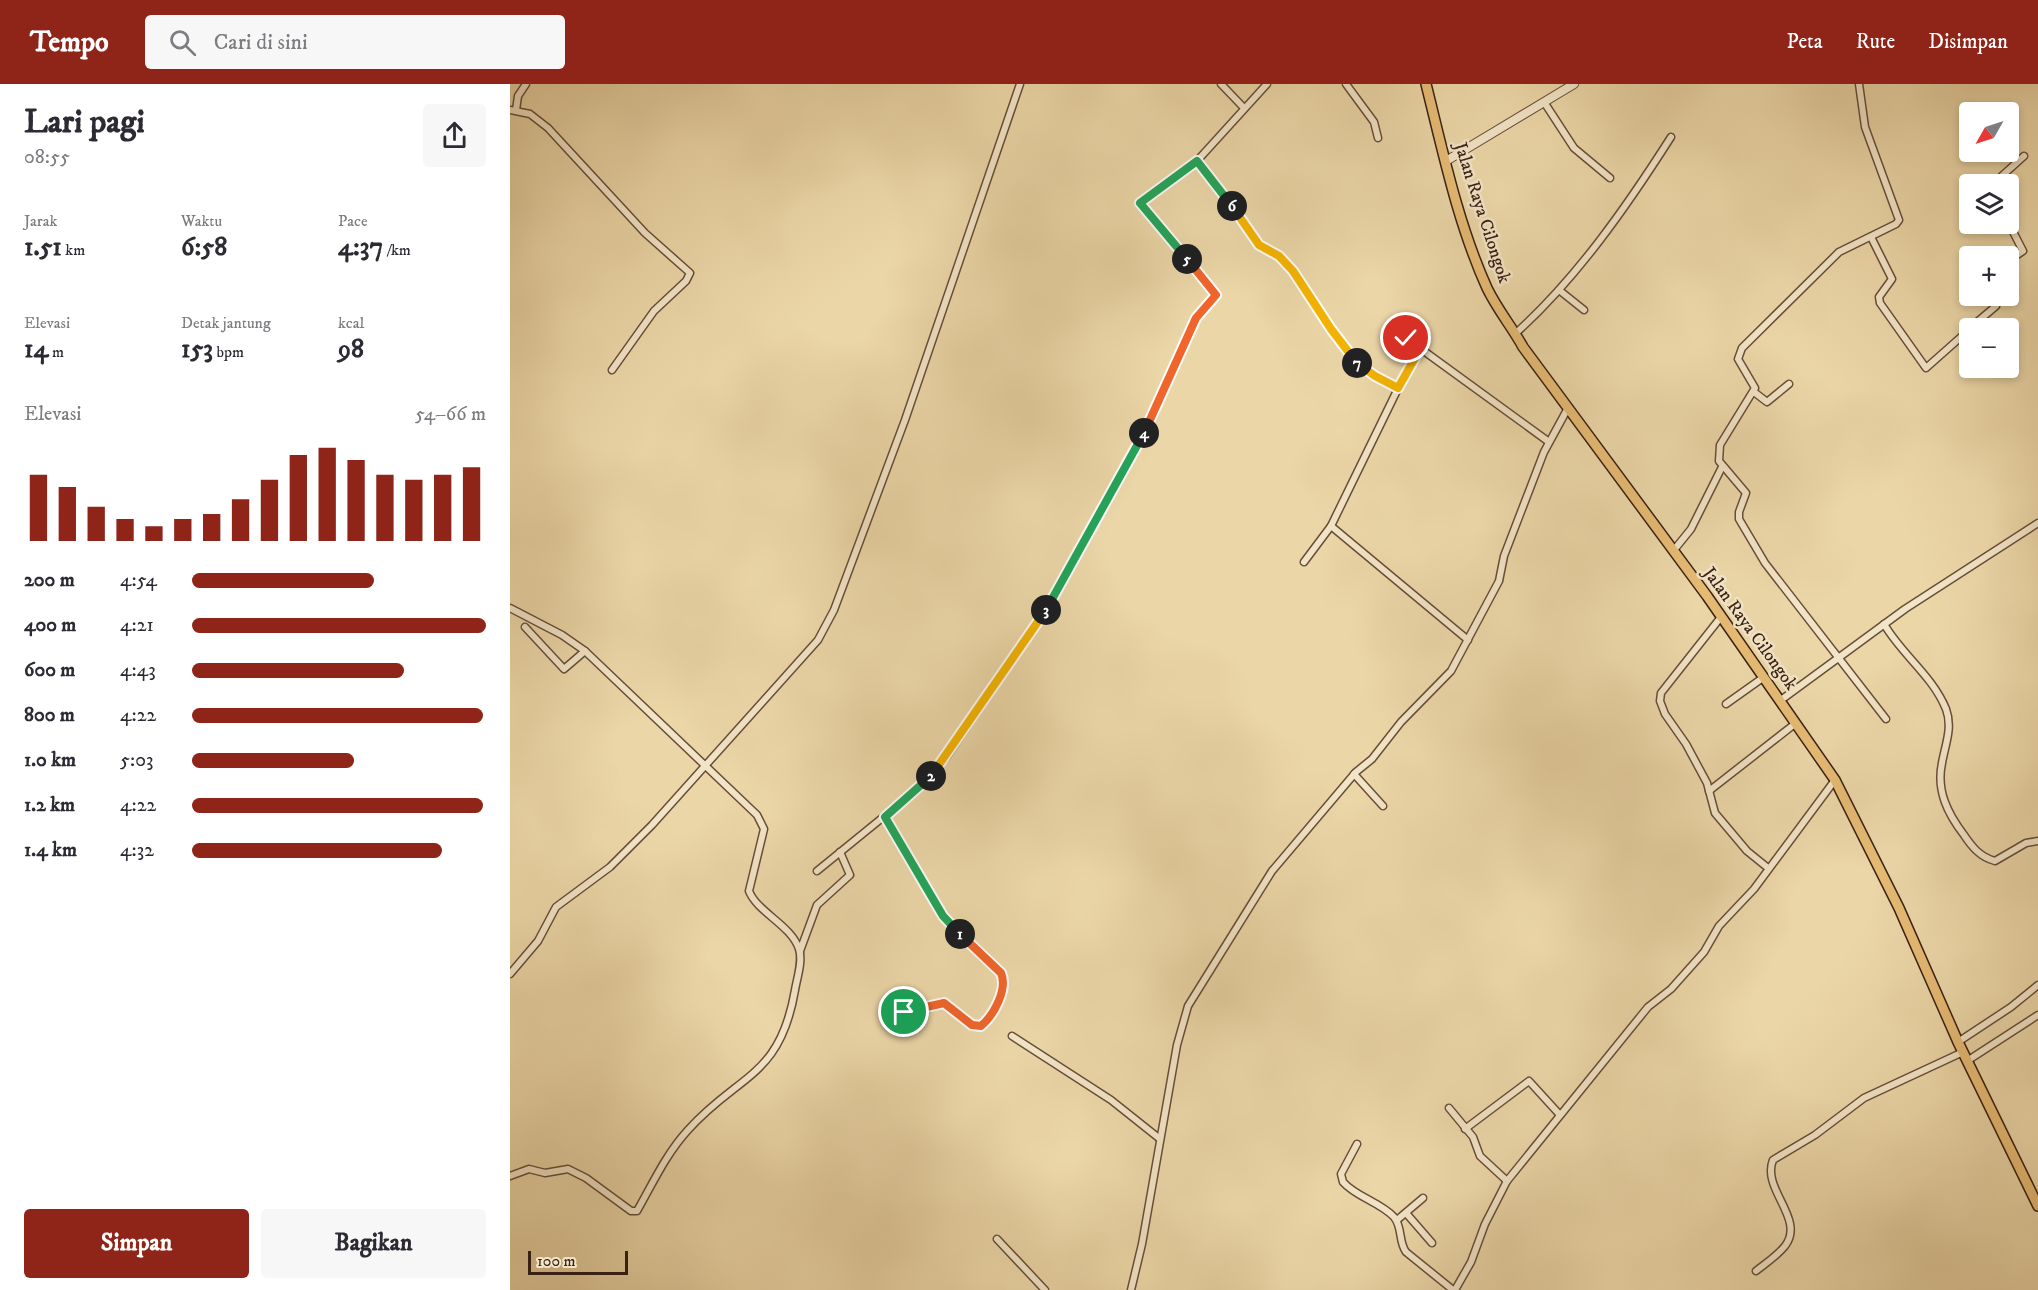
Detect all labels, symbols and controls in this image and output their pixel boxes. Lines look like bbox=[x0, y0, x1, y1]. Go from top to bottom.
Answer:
search box bbox=[145, 15, 565, 69]
text: Tempo bbox=[30, 25, 109, 60]
icon: search bbox=[166, 26, 199, 59]
text: Cari di sini bbox=[214, 29, 308, 56]
text: Peta bbox=[1787, 29, 1823, 55]
text: Rute bbox=[1856, 29, 1895, 55]
text: Disimpan bbox=[1928, 29, 2008, 55]
text: Lari pagi bbox=[24, 102, 145, 143]
north arrow bbox=[1959, 102, 2019, 162]
map controls bbox=[1959, 102, 2019, 378]
button: share bbox=[423, 104, 486, 167]
street label: Jalan Raya Cilongok bbox=[1448, 138, 1515, 286]
text: 08:55 bbox=[24, 145, 70, 170]
button: layers bbox=[1959, 174, 2019, 234]
pin: 6 bbox=[1217, 191, 1247, 221]
text: 6 bbox=[1228, 196, 1236, 216]
text: Jarak bbox=[24, 211, 58, 231]
text: Waktu bbox=[181, 211, 222, 231]
text: Pace bbox=[338, 211, 368, 231]
text: 1.51 bbox=[24, 231, 62, 264]
text: 6:58 bbox=[181, 231, 227, 264]
text: 4:37 bbox=[338, 231, 383, 264]
text: km bbox=[62, 240, 85, 260]
text: /km bbox=[383, 240, 411, 260]
pin: 5 bbox=[1172, 244, 1202, 274]
button: + bbox=[1959, 246, 2019, 306]
text: 5 bbox=[1183, 249, 1191, 269]
pin bbox=[1380, 312, 1431, 363]
text: Elevasi bbox=[24, 313, 70, 333]
text: Detak jantung bbox=[181, 313, 271, 333]
text: kcal bbox=[338, 313, 364, 333]
button: − bbox=[1959, 318, 2019, 378]
icon: check bbox=[1389, 321, 1422, 354]
text: 14 bbox=[24, 333, 49, 366]
text: 153 bbox=[181, 333, 213, 366]
text: 98 bbox=[338, 333, 364, 366]
text: m bbox=[49, 342, 64, 362]
text: bpm bbox=[213, 342, 244, 362]
pin: 7 bbox=[1342, 348, 1372, 378]
text: 7 bbox=[1353, 353, 1361, 373]
text: Elevasi bbox=[24, 402, 82, 427]
text: 54–66 m bbox=[415, 402, 486, 427]
pin: 4 bbox=[1129, 418, 1159, 448]
text: 4 bbox=[1139, 423, 1149, 443]
street label: Jalan Raya Cilongok bbox=[1697, 562, 1802, 695]
text: 200 m bbox=[24, 568, 75, 593]
text: 4:54 bbox=[120, 568, 157, 593]
pin: 3 bbox=[1031, 595, 1061, 625]
text: 3 bbox=[1043, 600, 1049, 620]
text: 400 m bbox=[24, 613, 76, 638]
text: 4:21 bbox=[120, 613, 154, 638]
text: 600 m bbox=[24, 658, 75, 683]
text: 4:43 bbox=[120, 658, 156, 683]
text: 800 m bbox=[24, 703, 75, 728]
text: 4:22 bbox=[120, 703, 156, 728]
text: 1.0 km bbox=[24, 748, 76, 773]
text: 5:03 bbox=[120, 748, 153, 773]
pin: 2 bbox=[916, 761, 946, 791]
text: 2 bbox=[927, 766, 935, 786]
text: 1.2 km bbox=[24, 793, 75, 818]
text: 4:22 bbox=[120, 793, 156, 818]
text: 1.4 km bbox=[24, 838, 77, 863]
text: 4:32 bbox=[120, 838, 154, 863]
pin: 1 bbox=[945, 919, 975, 949]
text: 1 bbox=[957, 924, 963, 944]
pin bbox=[878, 986, 929, 1037]
icon: arrive bbox=[887, 995, 920, 1028]
button: Simpan bbox=[24, 1209, 249, 1278]
button: Bagikan bbox=[261, 1209, 486, 1278]
scale bar bbox=[528, 1248, 628, 1276]
text: 100 m bbox=[537, 1251, 576, 1271]

